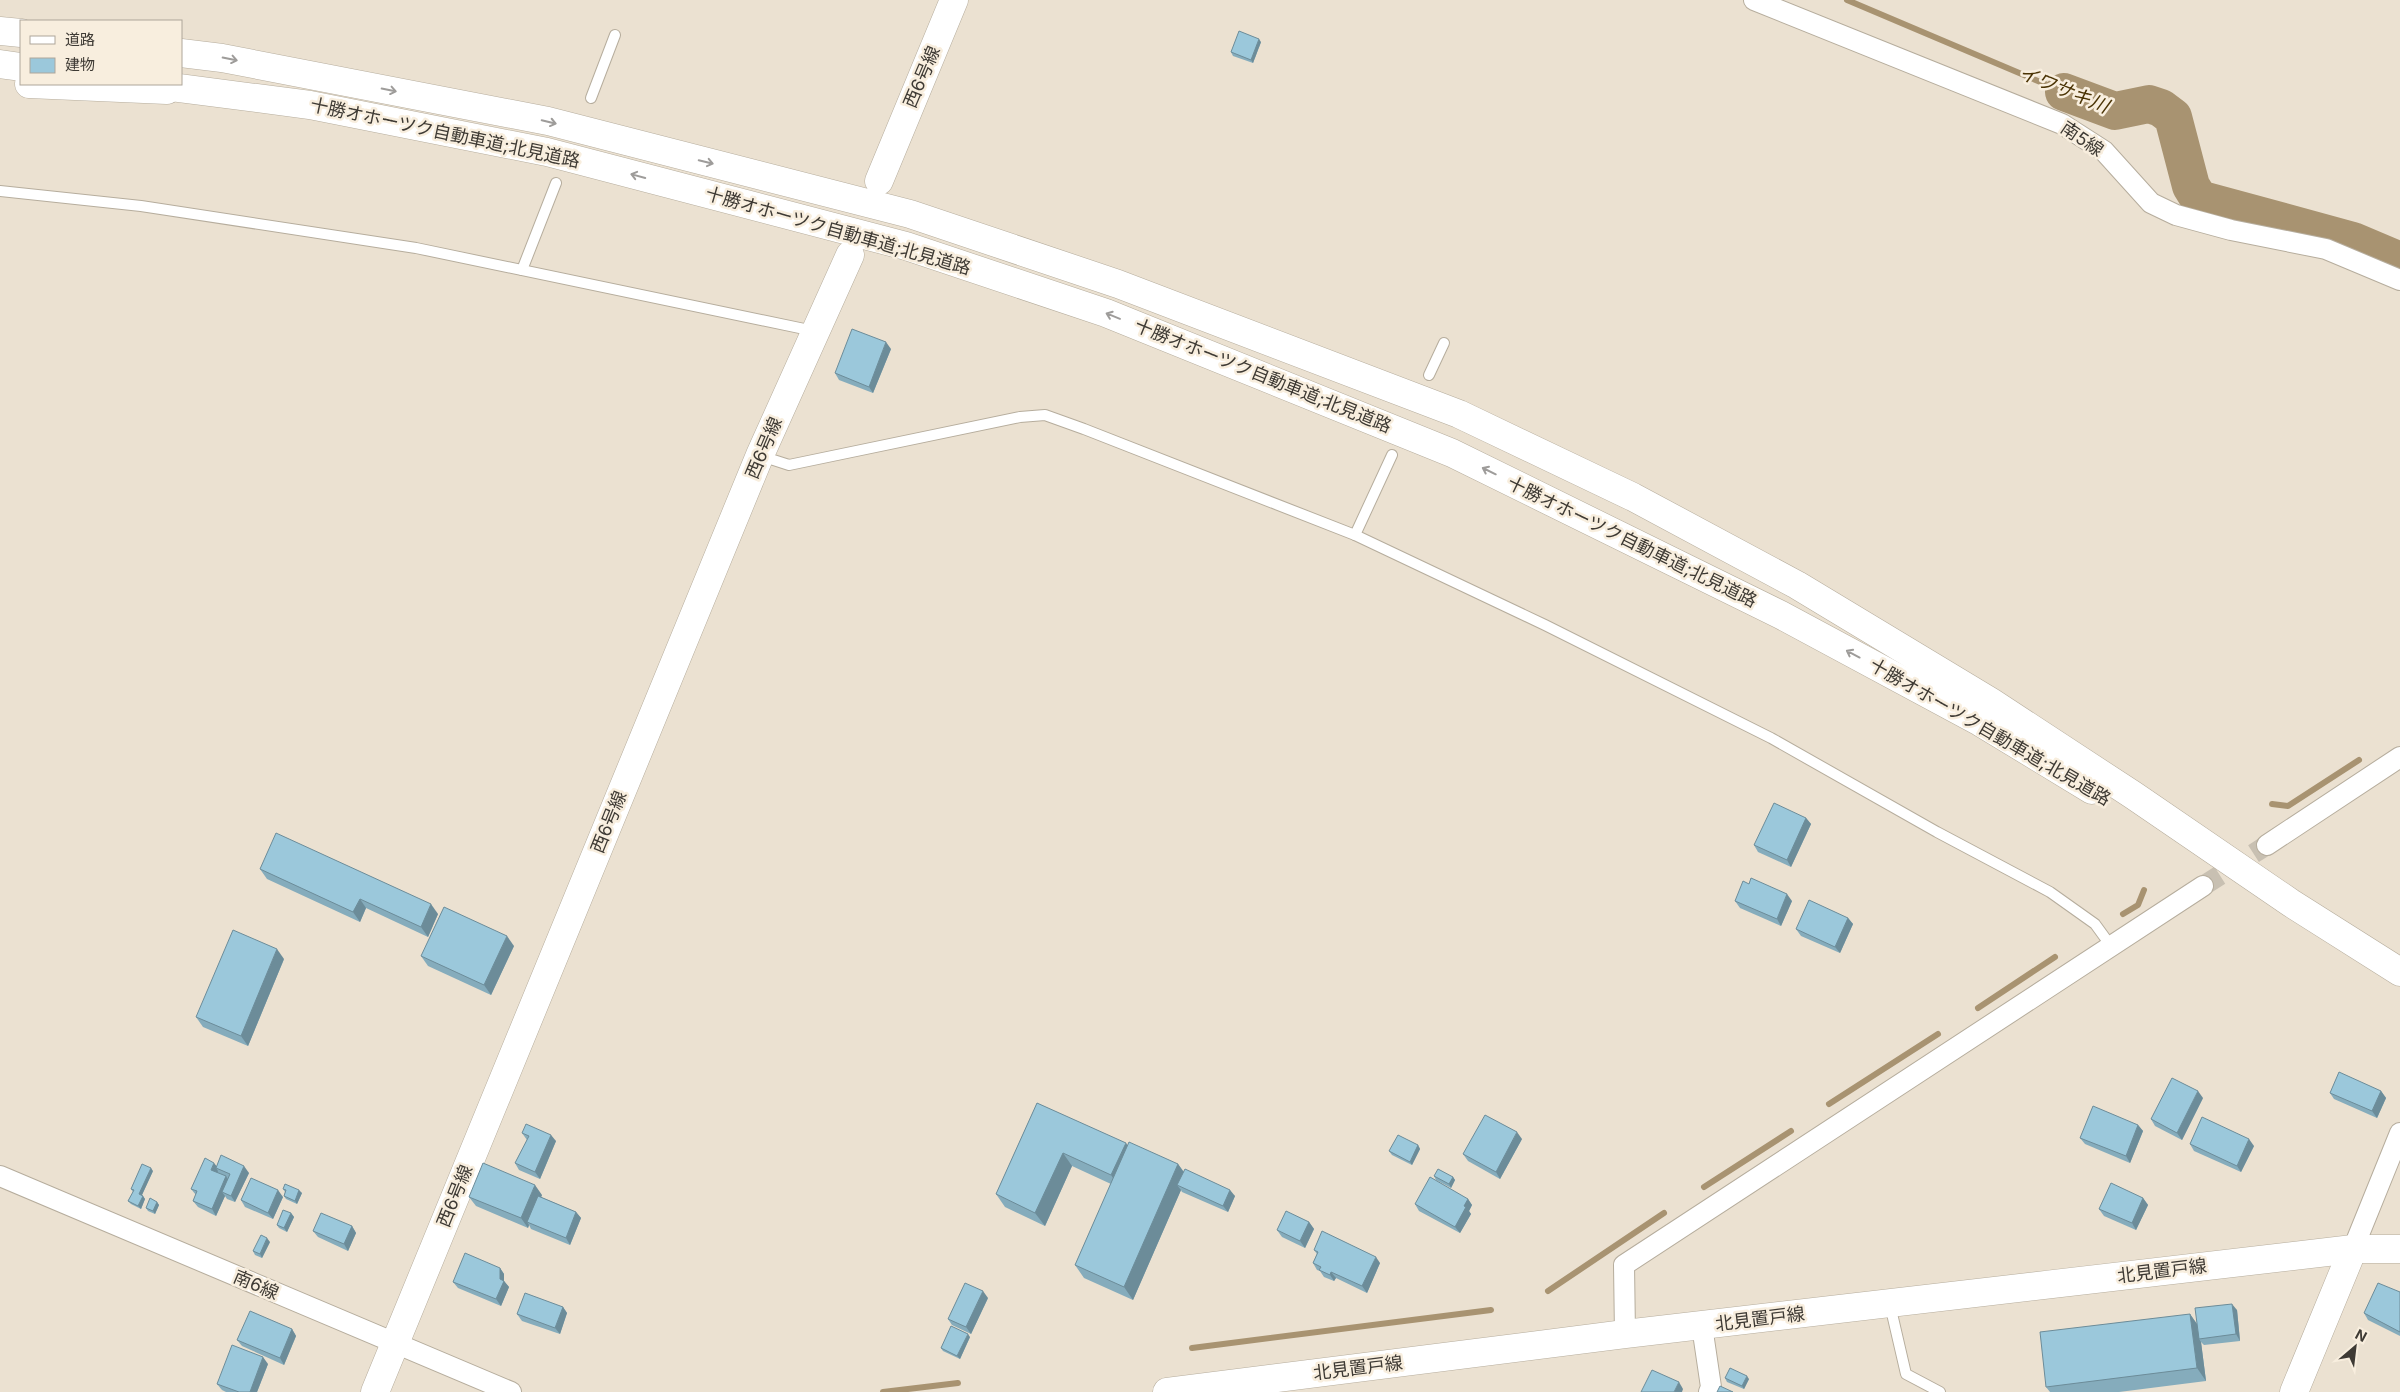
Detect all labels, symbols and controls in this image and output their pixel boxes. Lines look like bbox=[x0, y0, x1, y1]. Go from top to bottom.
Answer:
legend bbox=[20, 20, 182, 85]
text: 道路 bbox=[65, 30, 95, 49]
street label: 西6号線 bbox=[899, 43, 944, 111]
text: 建物 bbox=[65, 55, 95, 74]
one-way arrow bbox=[221, 55, 237, 65]
water label: イワサキ川 bbox=[2015, 61, 2114, 119]
one-way arrow bbox=[381, 86, 397, 96]
street label: 十勝オホーツク自動車道;北見道路 bbox=[308, 94, 582, 171]
street label: 南5線 bbox=[2057, 117, 2108, 160]
one-way arrow bbox=[540, 118, 556, 127]
one-way arrow bbox=[698, 157, 714, 167]
one-way arrow bbox=[631, 171, 647, 180]
street label: 十勝オホーツク自動車道;北見道路 bbox=[703, 183, 973, 279]
one-way arrow bbox=[1106, 310, 1121, 320]
street label: 十勝オホーツク自動車道;北見道路 bbox=[1132, 314, 1395, 437]
street label: 西6号線 bbox=[741, 414, 786, 482]
one-way arrow bbox=[1482, 466, 1497, 475]
street label: 十勝オホーツク自動車道;北見道路 bbox=[1504, 472, 1760, 611]
one-way arrow bbox=[1846, 649, 1861, 659]
street label: 十勝オホーツク自動車道;北見道路 bbox=[1866, 654, 2115, 809]
street label: 西6号線 bbox=[587, 788, 630, 856]
street label: 西6号線 bbox=[433, 1162, 476, 1230]
street label: 北見置戸線 bbox=[2116, 1255, 2208, 1286]
street label: 南6線 bbox=[230, 1266, 282, 1303]
street label: 北見置戸線 bbox=[1714, 1303, 1806, 1334]
north arrow bbox=[2330, 1322, 2380, 1372]
text: N bbox=[2353, 1325, 2370, 1345]
street label: 北見置戸線 bbox=[1312, 1352, 1404, 1383]

